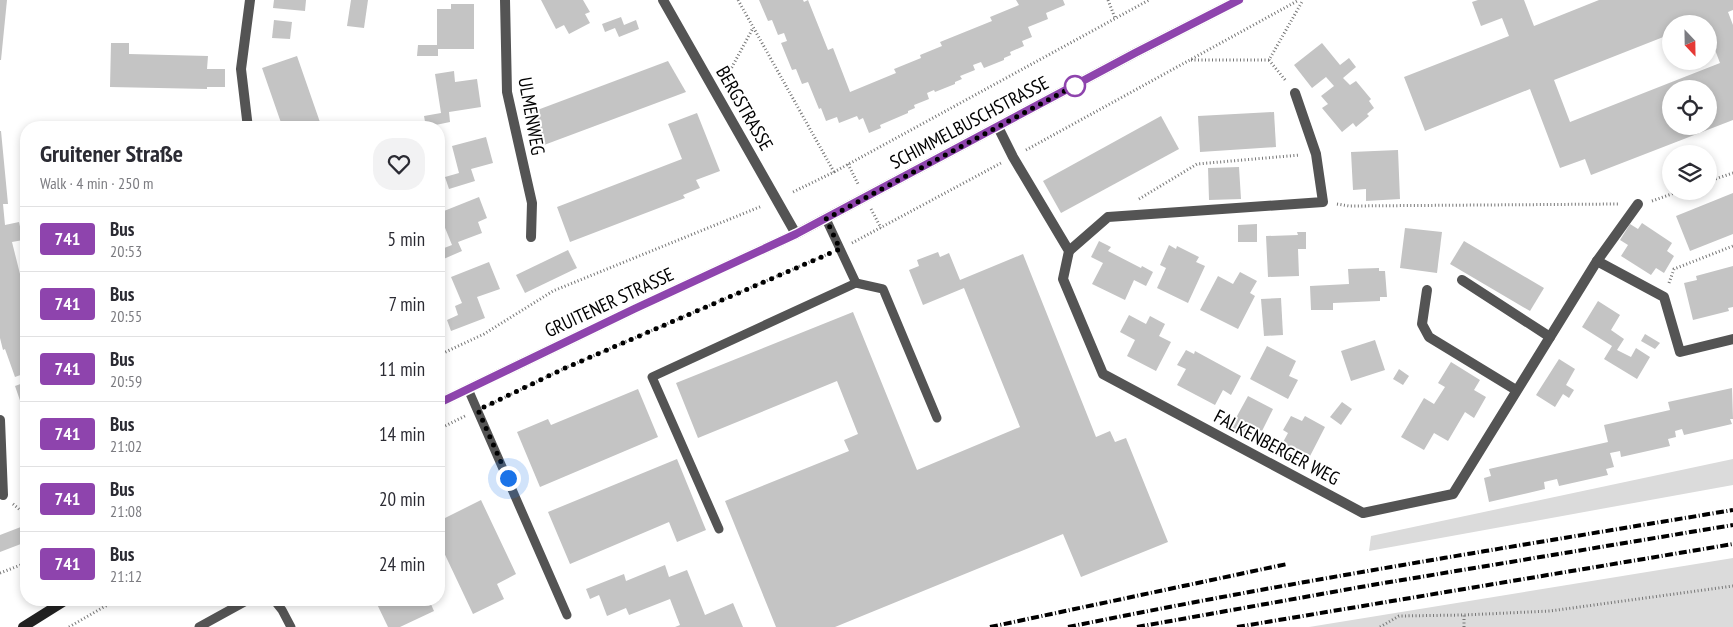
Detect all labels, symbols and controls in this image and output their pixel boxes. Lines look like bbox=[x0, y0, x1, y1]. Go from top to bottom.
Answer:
north arrow bbox=[1662, 15, 1718, 70]
map controls bbox=[1662, 15, 1717, 200]
street label: BERGSTRASSE bbox=[711, 61, 779, 155]
street label: SCHIMMELBUSCHSTRASSE bbox=[886, 70, 1052, 174]
street label: ULMENWEG bbox=[513, 75, 551, 157]
unlabelled marker bbox=[1064, 75, 1086, 97]
button: locate bbox=[1662, 80, 1717, 135]
text: Gruitener Straße bbox=[40, 138, 183, 169]
button: heart bbox=[373, 138, 425, 190]
button: layers bbox=[1662, 145, 1717, 200]
text: Walk · 4 min · 250 m bbox=[40, 173, 153, 193]
text: Bus bbox=[110, 217, 134, 241]
text: 741 bbox=[55, 227, 80, 250]
text: 5 min bbox=[388, 227, 425, 251]
text: 20:53 bbox=[110, 241, 142, 261]
street label: GRUITENER STRASSE bbox=[541, 262, 677, 342]
text: Bus bbox=[110, 282, 134, 306]
text: 741 bbox=[55, 292, 80, 315]
text: 7 min bbox=[388, 292, 425, 316]
text: 20:55 bbox=[110, 306, 142, 326]
text: Bus bbox=[110, 347, 134, 371]
text: 741 bbox=[55, 357, 80, 380]
text: 11 min bbox=[379, 357, 425, 381]
text: 20:59 bbox=[110, 371, 142, 391]
street label: FALKENBERGER WEG bbox=[1210, 404, 1344, 490]
text: Bus bbox=[110, 412, 134, 436]
text: 741 bbox=[55, 422, 80, 445]
text: 14 min bbox=[379, 422, 425, 446]
text: 21:02 bbox=[110, 436, 142, 456]
your location bbox=[496, 466, 521, 491]
text: Bus bbox=[110, 477, 134, 501]
text: 741 bbox=[55, 487, 80, 510]
text: 20 min bbox=[379, 487, 425, 511]
text: 21:08 bbox=[110, 501, 142, 521]
text: Bus bbox=[110, 542, 134, 566]
text: 741 bbox=[55, 552, 80, 575]
text: 24 min bbox=[379, 552, 425, 576]
text: 21:12 bbox=[110, 566, 142, 586]

